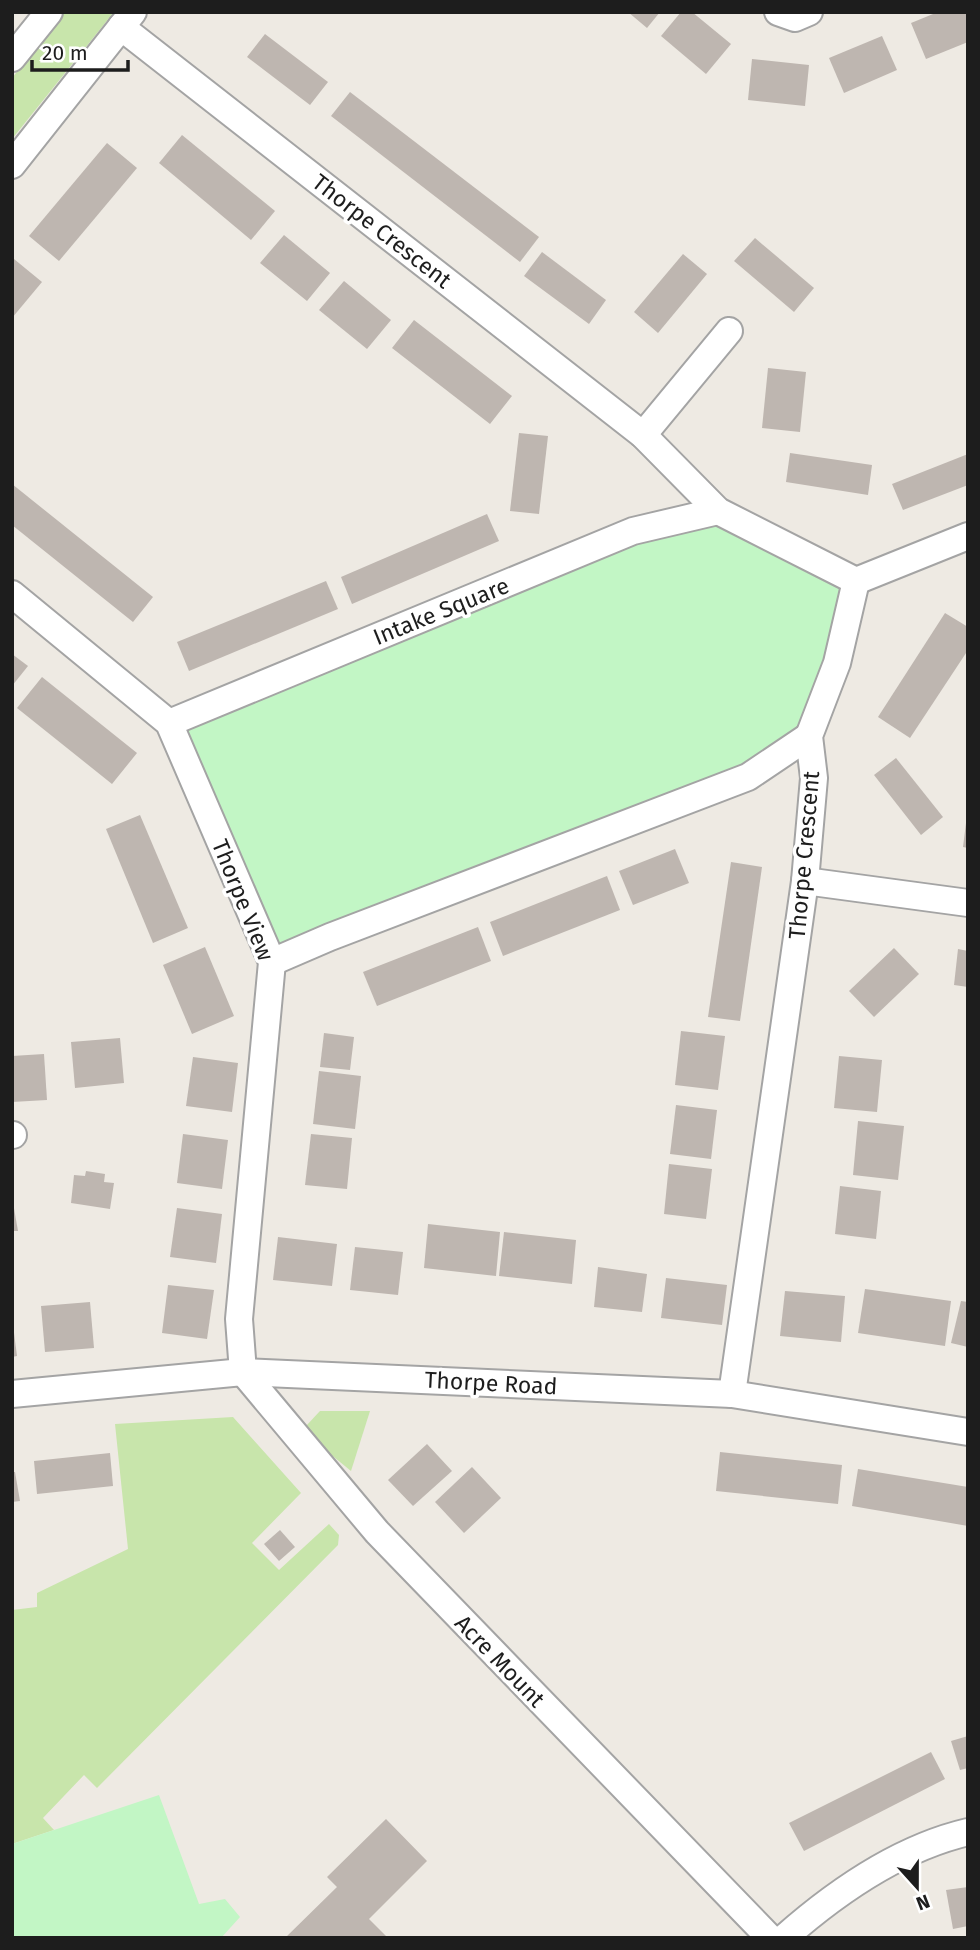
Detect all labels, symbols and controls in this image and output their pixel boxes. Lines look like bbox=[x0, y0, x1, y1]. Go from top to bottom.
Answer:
scale bar bbox=[32, 28, 128, 72]
text: 20 m bbox=[42, 40, 88, 66]
street label: Thorpe Crescent bbox=[307, 168, 458, 294]
street label: Intake Square bbox=[369, 571, 513, 651]
street label: Thorpe Crescent bbox=[783, 769, 825, 940]
street label: Thorpe View bbox=[206, 835, 280, 965]
street label: Thorpe Road bbox=[424, 1366, 558, 1400]
street label: Acre Mount bbox=[449, 1609, 551, 1713]
north arrow bbox=[882, 1852, 952, 1922]
text: N bbox=[913, 1889, 933, 1915]

